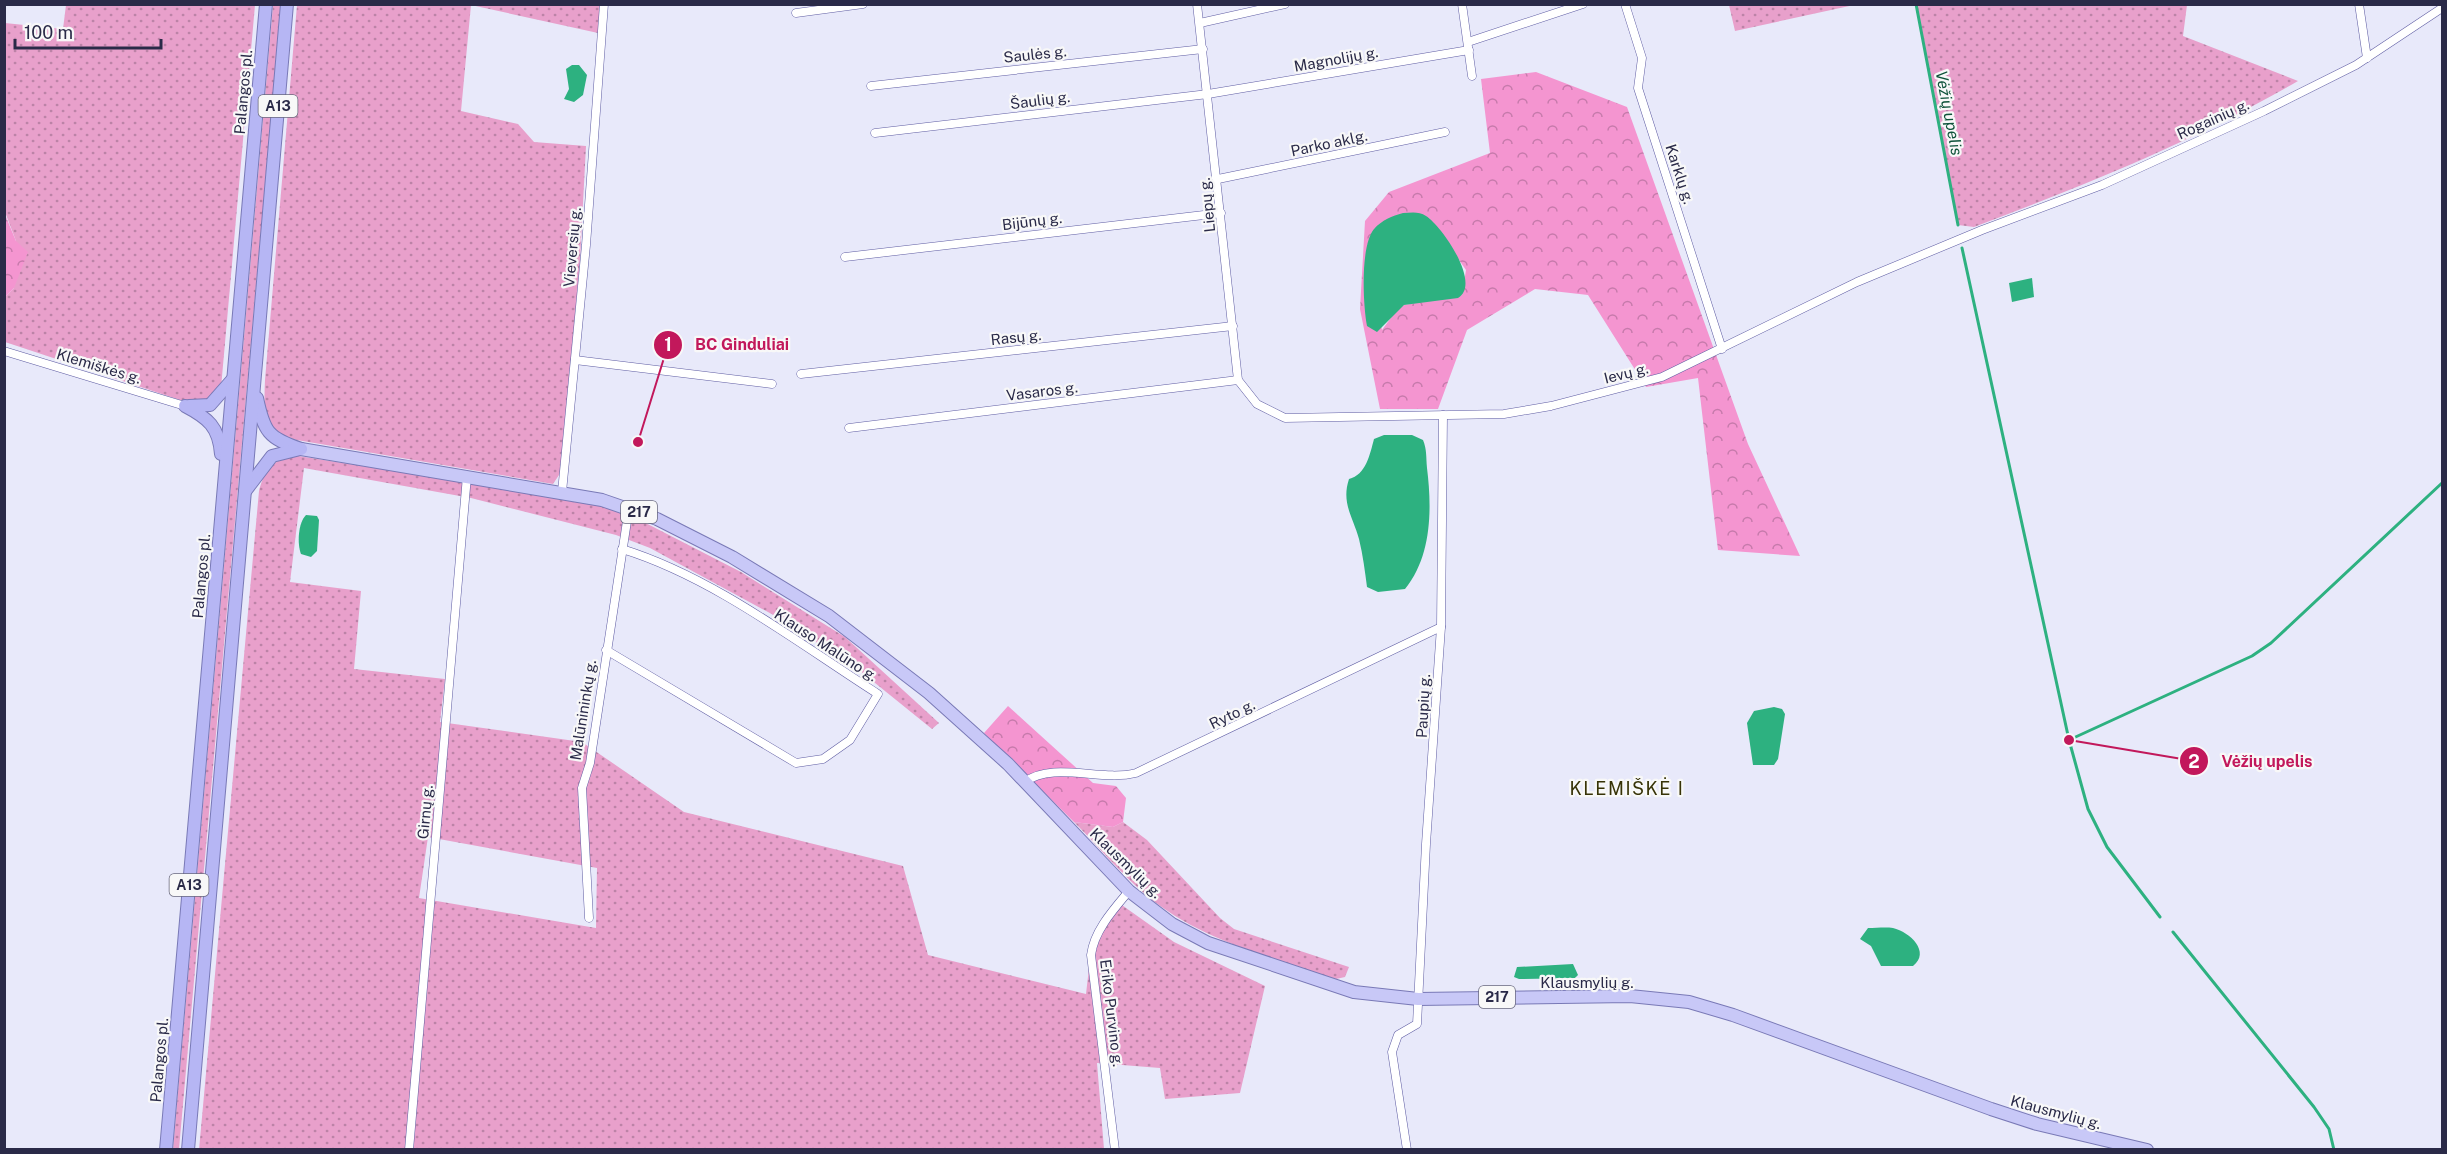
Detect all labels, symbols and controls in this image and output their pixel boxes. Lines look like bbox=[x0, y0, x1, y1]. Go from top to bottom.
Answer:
scale bar bbox=[15, 12, 160, 50]
text: 100 m bbox=[24, 22, 73, 43]
street label: Saulės g. bbox=[1002, 42, 1068, 66]
street label: Magnolijų g. bbox=[1293, 43, 1379, 75]
street label: Palangos pl. bbox=[231, 49, 255, 135]
water label: Vėžių upelis bbox=[1931, 69, 1967, 157]
street label: Šaulių g. bbox=[1009, 88, 1071, 112]
road number: A13 bbox=[258, 95, 298, 117]
street label: Rogainių g. bbox=[2174, 96, 2252, 142]
street label: Parko aklg. bbox=[1289, 127, 1369, 159]
street label: Karklų g. bbox=[1662, 142, 1698, 206]
street label: Liepų g. bbox=[1196, 177, 1218, 233]
street label: Vieversių g. bbox=[560, 206, 584, 288]
street label: Bijūnų g. bbox=[1001, 209, 1063, 233]
street label: Rasų g. bbox=[990, 326, 1042, 348]
callout: BC Ginduliai bbox=[653, 328, 801, 362]
text: 1 bbox=[664, 334, 672, 355]
text: BC Ginduliai bbox=[695, 335, 789, 354]
street label: Klemiškės g. bbox=[55, 345, 143, 387]
street label: Ievų g. bbox=[1602, 359, 1650, 387]
street label: Vasaros g. bbox=[1005, 378, 1079, 404]
road number: 217 bbox=[621, 501, 657, 523]
street label: Palangos pl. bbox=[189, 533, 213, 619]
street label: Klauso Malūno g. bbox=[771, 605, 881, 685]
street label: Malūnininkų g. bbox=[567, 659, 599, 761]
street label: Paupių g. bbox=[1413, 673, 1433, 739]
street label: Ryto g. bbox=[1206, 696, 1258, 732]
callout: Vėžių upelis bbox=[2179, 744, 2324, 778]
text: 2 bbox=[2188, 751, 2200, 772]
text: Vėžių upelis bbox=[2221, 752, 2313, 771]
district label: KLEMIŠKĖ I bbox=[1570, 777, 1684, 799]
street label: Girnų g. bbox=[414, 784, 436, 840]
street label: Klausmylių g. bbox=[1087, 824, 1165, 902]
road number: A13 bbox=[170, 874, 208, 896]
street label: Eriko Purvino g. bbox=[1097, 958, 1127, 1068]
street label: Klausmylių g. bbox=[1540, 974, 1634, 991]
road number: 217 bbox=[1479, 986, 1515, 1008]
street label: Palangos pl. bbox=[147, 1017, 171, 1103]
street label: Klausmylių g. bbox=[2009, 1092, 2103, 1132]

